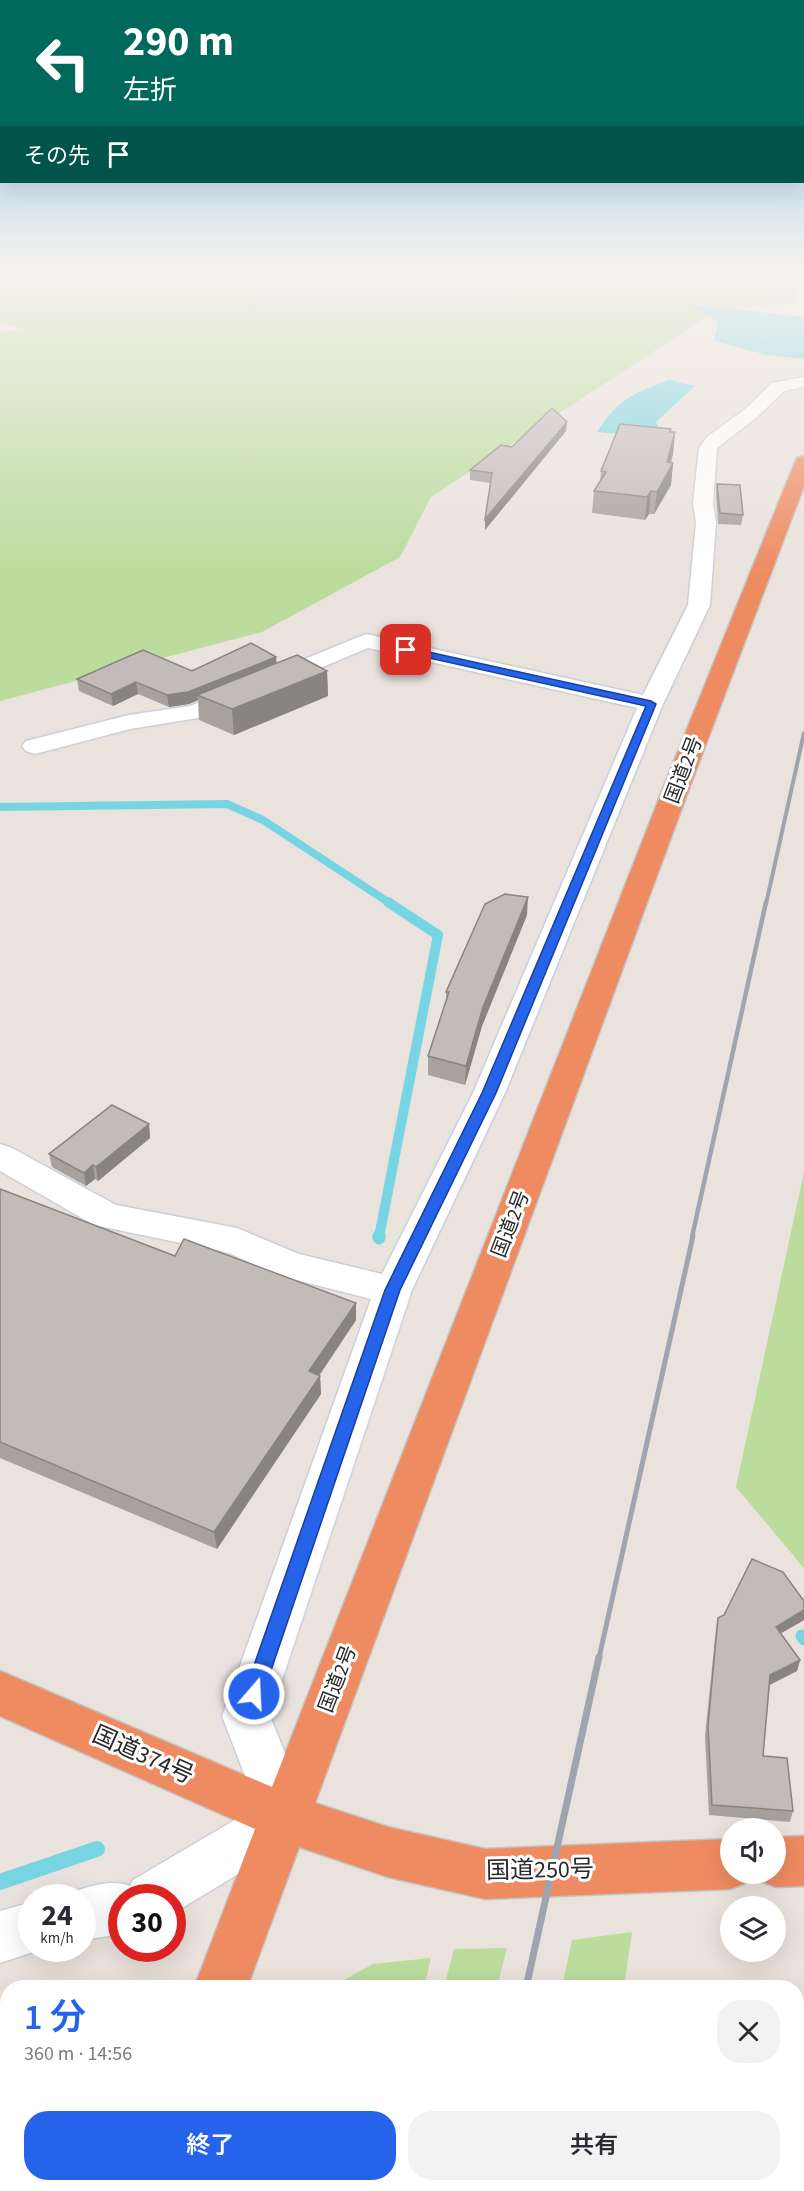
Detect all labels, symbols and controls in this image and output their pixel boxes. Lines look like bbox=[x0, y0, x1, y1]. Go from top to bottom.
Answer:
text: 290 m bbox=[123, 12, 234, 72]
icon: left bbox=[24, 24, 102, 102]
text: 左折 bbox=[123, 71, 177, 110]
icon: arrive bbox=[102, 138, 135, 171]
text: その先 bbox=[24, 140, 90, 172]
pin bbox=[380, 624, 431, 675]
icon: arrive bbox=[389, 633, 422, 666]
street label: 国道2号 bbox=[658, 732, 710, 808]
street label: 国道2号 bbox=[485, 1186, 537, 1262]
street label: 国道2号 bbox=[312, 1641, 364, 1717]
position arrow bbox=[222, 1662, 286, 1726]
street label: 国道374号 bbox=[87, 1717, 199, 1793]
map controls bbox=[720, 1818, 786, 1962]
button: sound bbox=[720, 1818, 786, 1884]
street label: 国道250号 bbox=[486, 1852, 594, 1888]
speed limit sign: 30 bbox=[108, 1884, 186, 1962]
text: 24 bbox=[41, 1894, 73, 1937]
button: layers bbox=[720, 1896, 786, 1962]
text: km/h bbox=[40, 1928, 74, 1949]
text: 1 分 bbox=[24, 1992, 86, 2043]
button: close bbox=[717, 2000, 780, 2063]
text: 360 m · 14:56 bbox=[24, 2040, 132, 2068]
button: 終了 bbox=[24, 2111, 396, 2180]
button: 共有 bbox=[408, 2111, 780, 2180]

